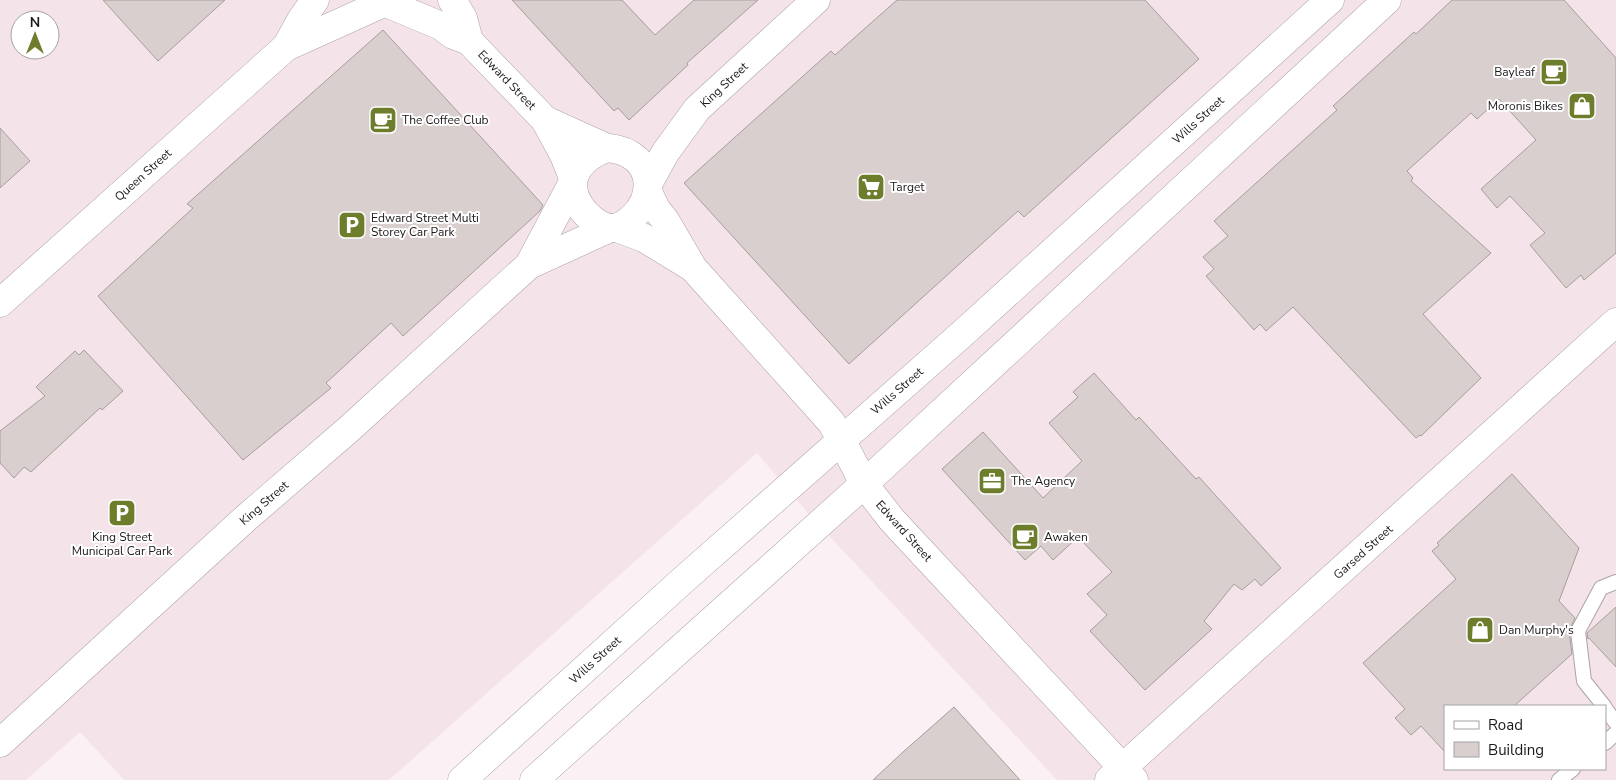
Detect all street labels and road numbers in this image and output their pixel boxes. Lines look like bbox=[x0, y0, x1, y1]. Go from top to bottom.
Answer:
street label: Edward Street bbox=[474, 47, 540, 114]
street label: King Street bbox=[697, 58, 752, 111]
street label: Wills Street bbox=[1169, 92, 1228, 148]
street label: Queen Street bbox=[111, 145, 175, 205]
street label: Wills Street bbox=[867, 363, 927, 418]
street label: King Street bbox=[236, 477, 292, 529]
street label: Edward Street bbox=[872, 497, 936, 566]
street label: Garsed Street bbox=[1330, 521, 1397, 583]
street label: Wills Street bbox=[566, 632, 625, 688]

